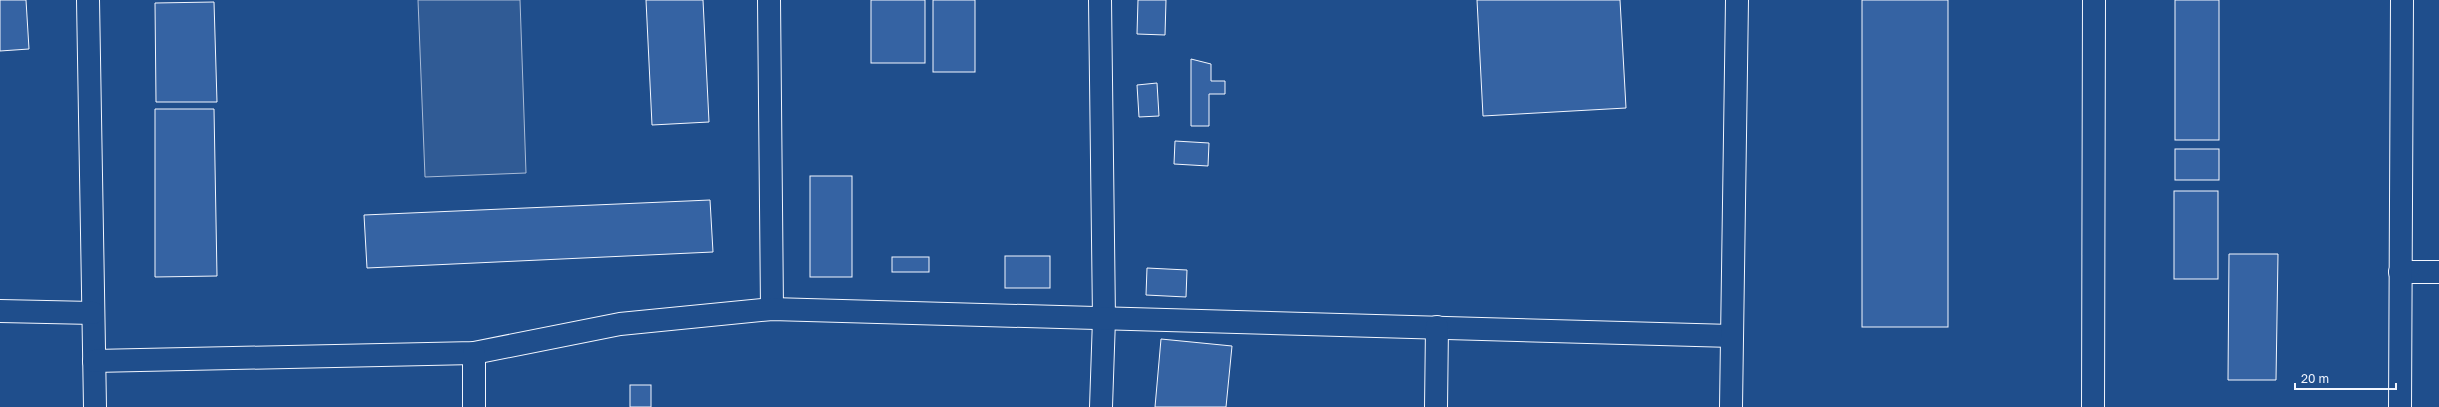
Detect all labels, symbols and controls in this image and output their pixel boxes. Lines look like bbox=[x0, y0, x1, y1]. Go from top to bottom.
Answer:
scale bar bbox=[2295, 365, 2396, 391]
text: 20 m bbox=[2301, 371, 2329, 386]

